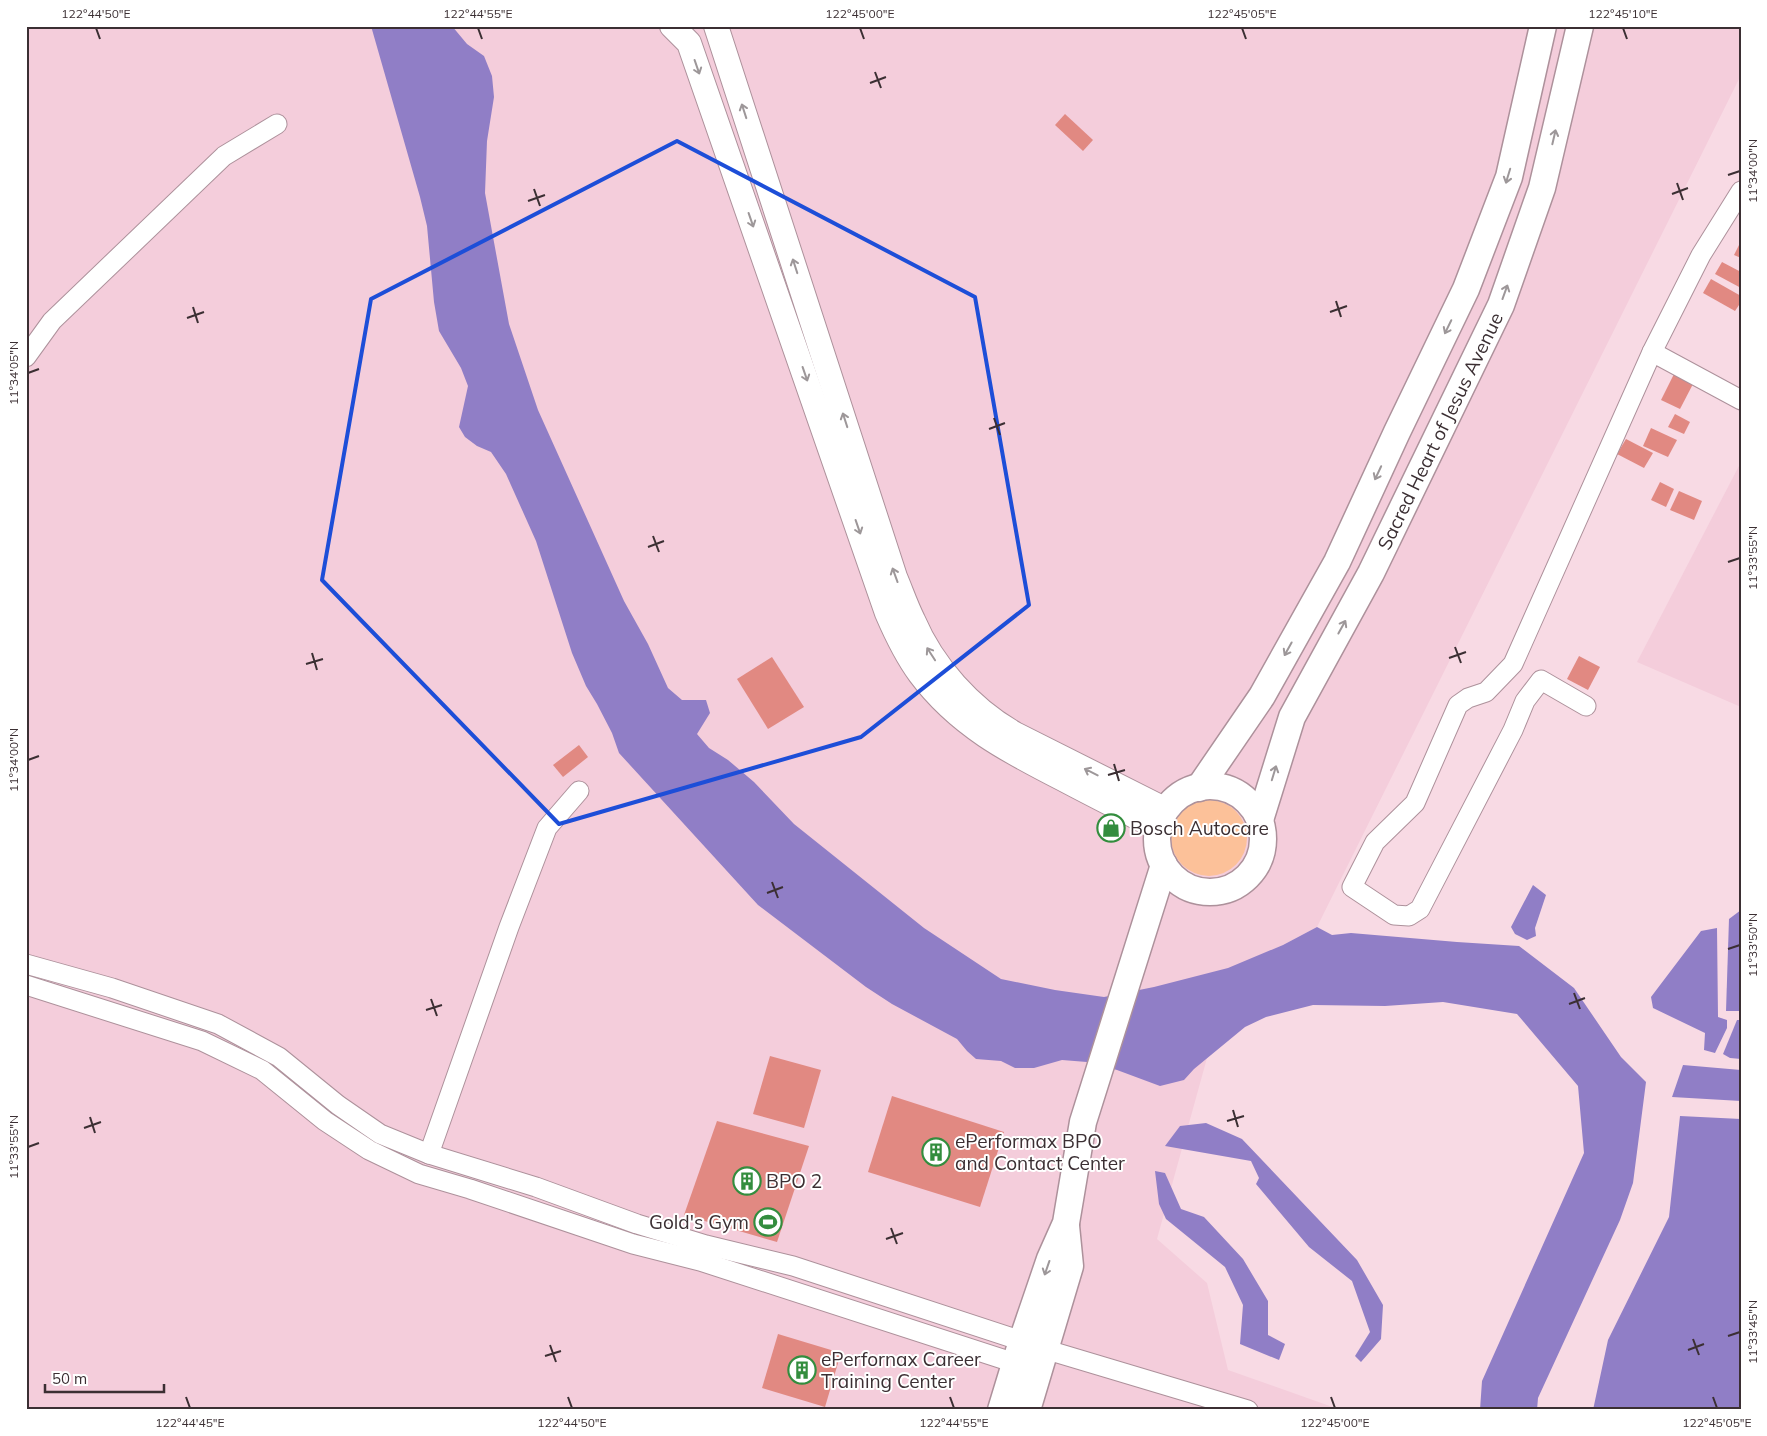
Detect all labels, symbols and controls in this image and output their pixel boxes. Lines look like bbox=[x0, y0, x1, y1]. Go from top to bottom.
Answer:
text: 122°44'50"E bbox=[61, 6, 131, 21]
text: 122°44'55"E bbox=[443, 6, 513, 21]
text: 122°45'00"E bbox=[825, 6, 895, 21]
text: 122°45'05"E bbox=[1207, 6, 1277, 21]
text: 122°45'10"E bbox=[1588, 6, 1658, 21]
one-way arrow bbox=[693, 58, 702, 74]
one-way arrow bbox=[739, 104, 748, 120]
one-way arrow bbox=[1550, 130, 1559, 146]
text: 11°34'00"N bbox=[1745, 139, 1760, 203]
one-way arrow bbox=[1503, 168, 1513, 184]
one-way arrow bbox=[747, 212, 756, 227]
one-way arrow bbox=[789, 258, 799, 274]
one-way arrow bbox=[1501, 285, 1510, 300]
street label: Sacred Heart of Jesus Avenue bbox=[1372, 308, 1508, 554]
one-way arrow bbox=[1443, 319, 1453, 334]
text: 11°34'05"N bbox=[6, 341, 21, 405]
one-way arrow bbox=[800, 365, 810, 381]
one-way arrow bbox=[839, 413, 849, 429]
one-way arrow bbox=[1372, 465, 1382, 480]
one-way arrow bbox=[853, 519, 863, 535]
text: 11°33'55"N bbox=[1745, 526, 1760, 590]
one-way arrow bbox=[889, 567, 899, 583]
one-way arrow bbox=[1337, 619, 1347, 634]
one-way arrow bbox=[1283, 641, 1292, 656]
one-way arrow bbox=[926, 647, 936, 661]
text: 11°34'00"N bbox=[6, 728, 21, 792]
one-way arrow bbox=[1270, 766, 1280, 782]
one-way arrow bbox=[1084, 767, 1099, 777]
shop icon: Bosch Autocare bbox=[1096, 813, 1126, 843]
place label: Bosch Autocare bbox=[1130, 816, 1269, 840]
text: 11°33'50"N bbox=[1745, 913, 1760, 977]
text: 11°33'55"N bbox=[6, 1115, 21, 1179]
place label: ePerformax BPO and Contact Center bbox=[955, 1129, 1125, 1175]
building icon: ePerformax BPO and Contact Center bbox=[921, 1137, 951, 1167]
building icon: BPO 2 bbox=[732, 1166, 762, 1196]
place label: BPO 2 bbox=[766, 1169, 822, 1193]
sports icon: Gold's Gym bbox=[753, 1207, 783, 1237]
place label: Gold's Gym bbox=[649, 1210, 749, 1234]
one-way arrow bbox=[1042, 1260, 1051, 1275]
text: 11°33'45"N bbox=[1745, 1300, 1760, 1364]
place label: ePerfornax Career Training Center bbox=[821, 1347, 981, 1393]
building icon: ePerfornax Career Training Center bbox=[787, 1355, 817, 1385]
scale bar bbox=[45, 1361, 164, 1393]
text: 50 m bbox=[52, 1369, 87, 1388]
text: 122°44'45"E bbox=[155, 1415, 225, 1430]
text: 122°44'50"E bbox=[537, 1415, 607, 1430]
text: 122°44'55"E bbox=[919, 1415, 989, 1430]
text: 122°45'00"E bbox=[1300, 1415, 1370, 1430]
text: 122°45'05"E bbox=[1682, 1415, 1752, 1430]

